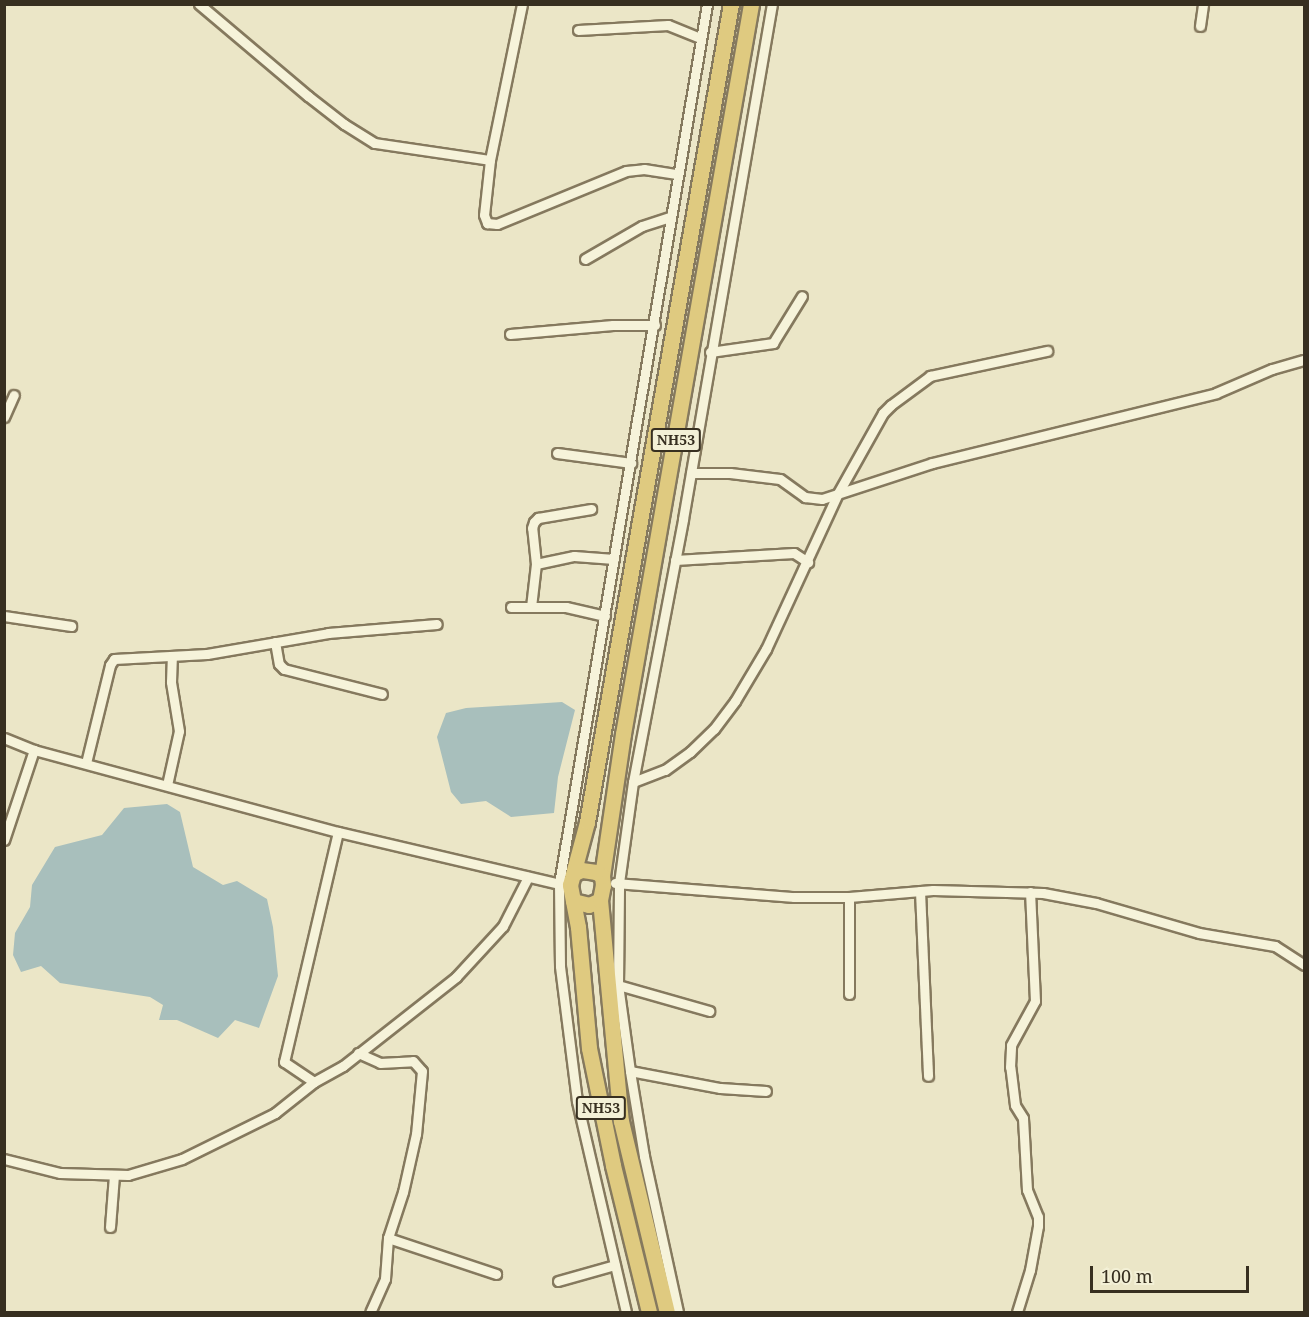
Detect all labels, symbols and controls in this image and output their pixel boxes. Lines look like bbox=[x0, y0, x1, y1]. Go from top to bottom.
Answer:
road number: NH53 bbox=[650, 429, 702, 451]
road number: NH53 bbox=[576, 1097, 626, 1119]
scale bar bbox=[1093, 1254, 1252, 1292]
text: 100 m bbox=[1101, 1264, 1153, 1288]

